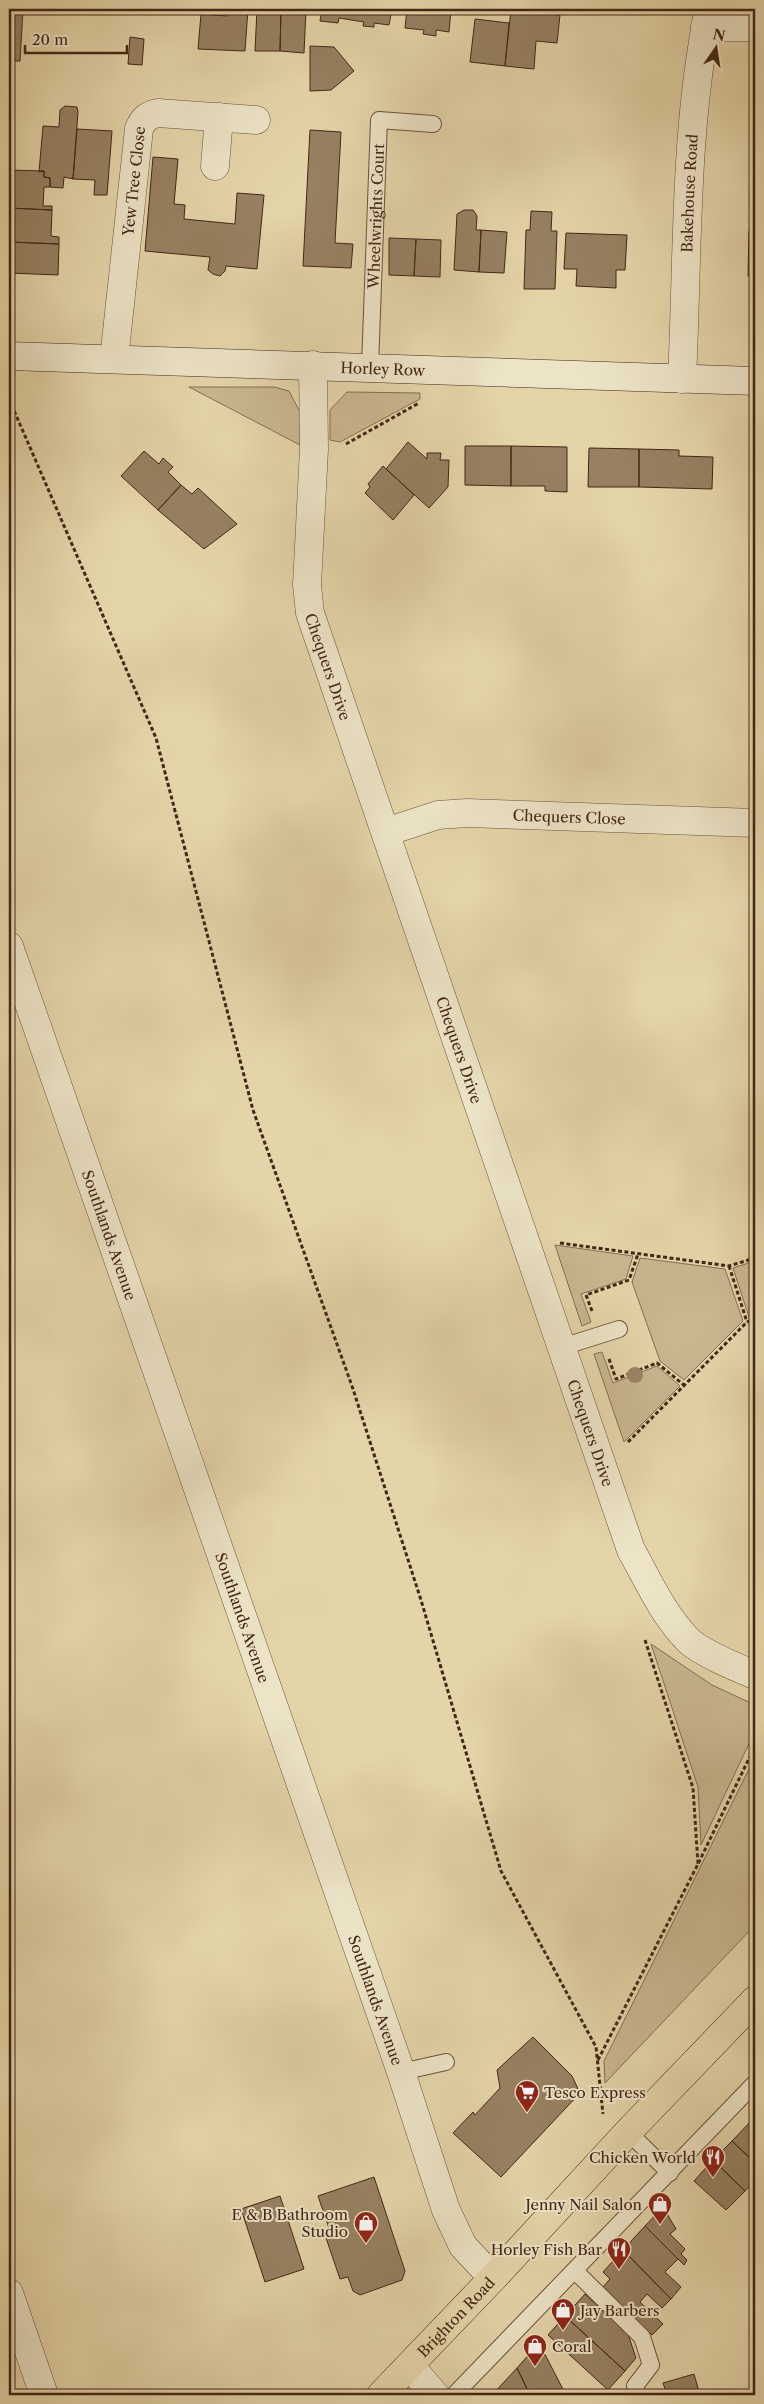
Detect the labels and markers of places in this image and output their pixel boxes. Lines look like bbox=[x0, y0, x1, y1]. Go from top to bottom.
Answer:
supermarket icon: Tesco Express bbox=[514, 2079, 540, 2113]
place label: Tesco Express bbox=[544, 2083, 646, 2102]
restaurant icon: Chicken World bbox=[700, 2144, 726, 2178]
place label: Chicken World bbox=[589, 2148, 696, 2167]
shop icon: Jenny Nail Salon bbox=[647, 2191, 673, 2225]
place label: Jenny Nail Salon bbox=[523, 2195, 643, 2214]
place label: E & B Bathroom Studio bbox=[232, 2205, 348, 2241]
shop icon: E & B Bathroom Studio bbox=[353, 2210, 379, 2244]
restaurant icon: Horley Fish Bar bbox=[606, 2236, 632, 2270]
place label: Horley Fish Bar bbox=[491, 2240, 603, 2259]
shop icon: Jay Barbers bbox=[550, 2297, 576, 2331]
place label: Jay Barbers bbox=[578, 2301, 660, 2320]
shop icon: Coral bbox=[522, 2333, 548, 2367]
place label: Coral bbox=[552, 2337, 592, 2356]

